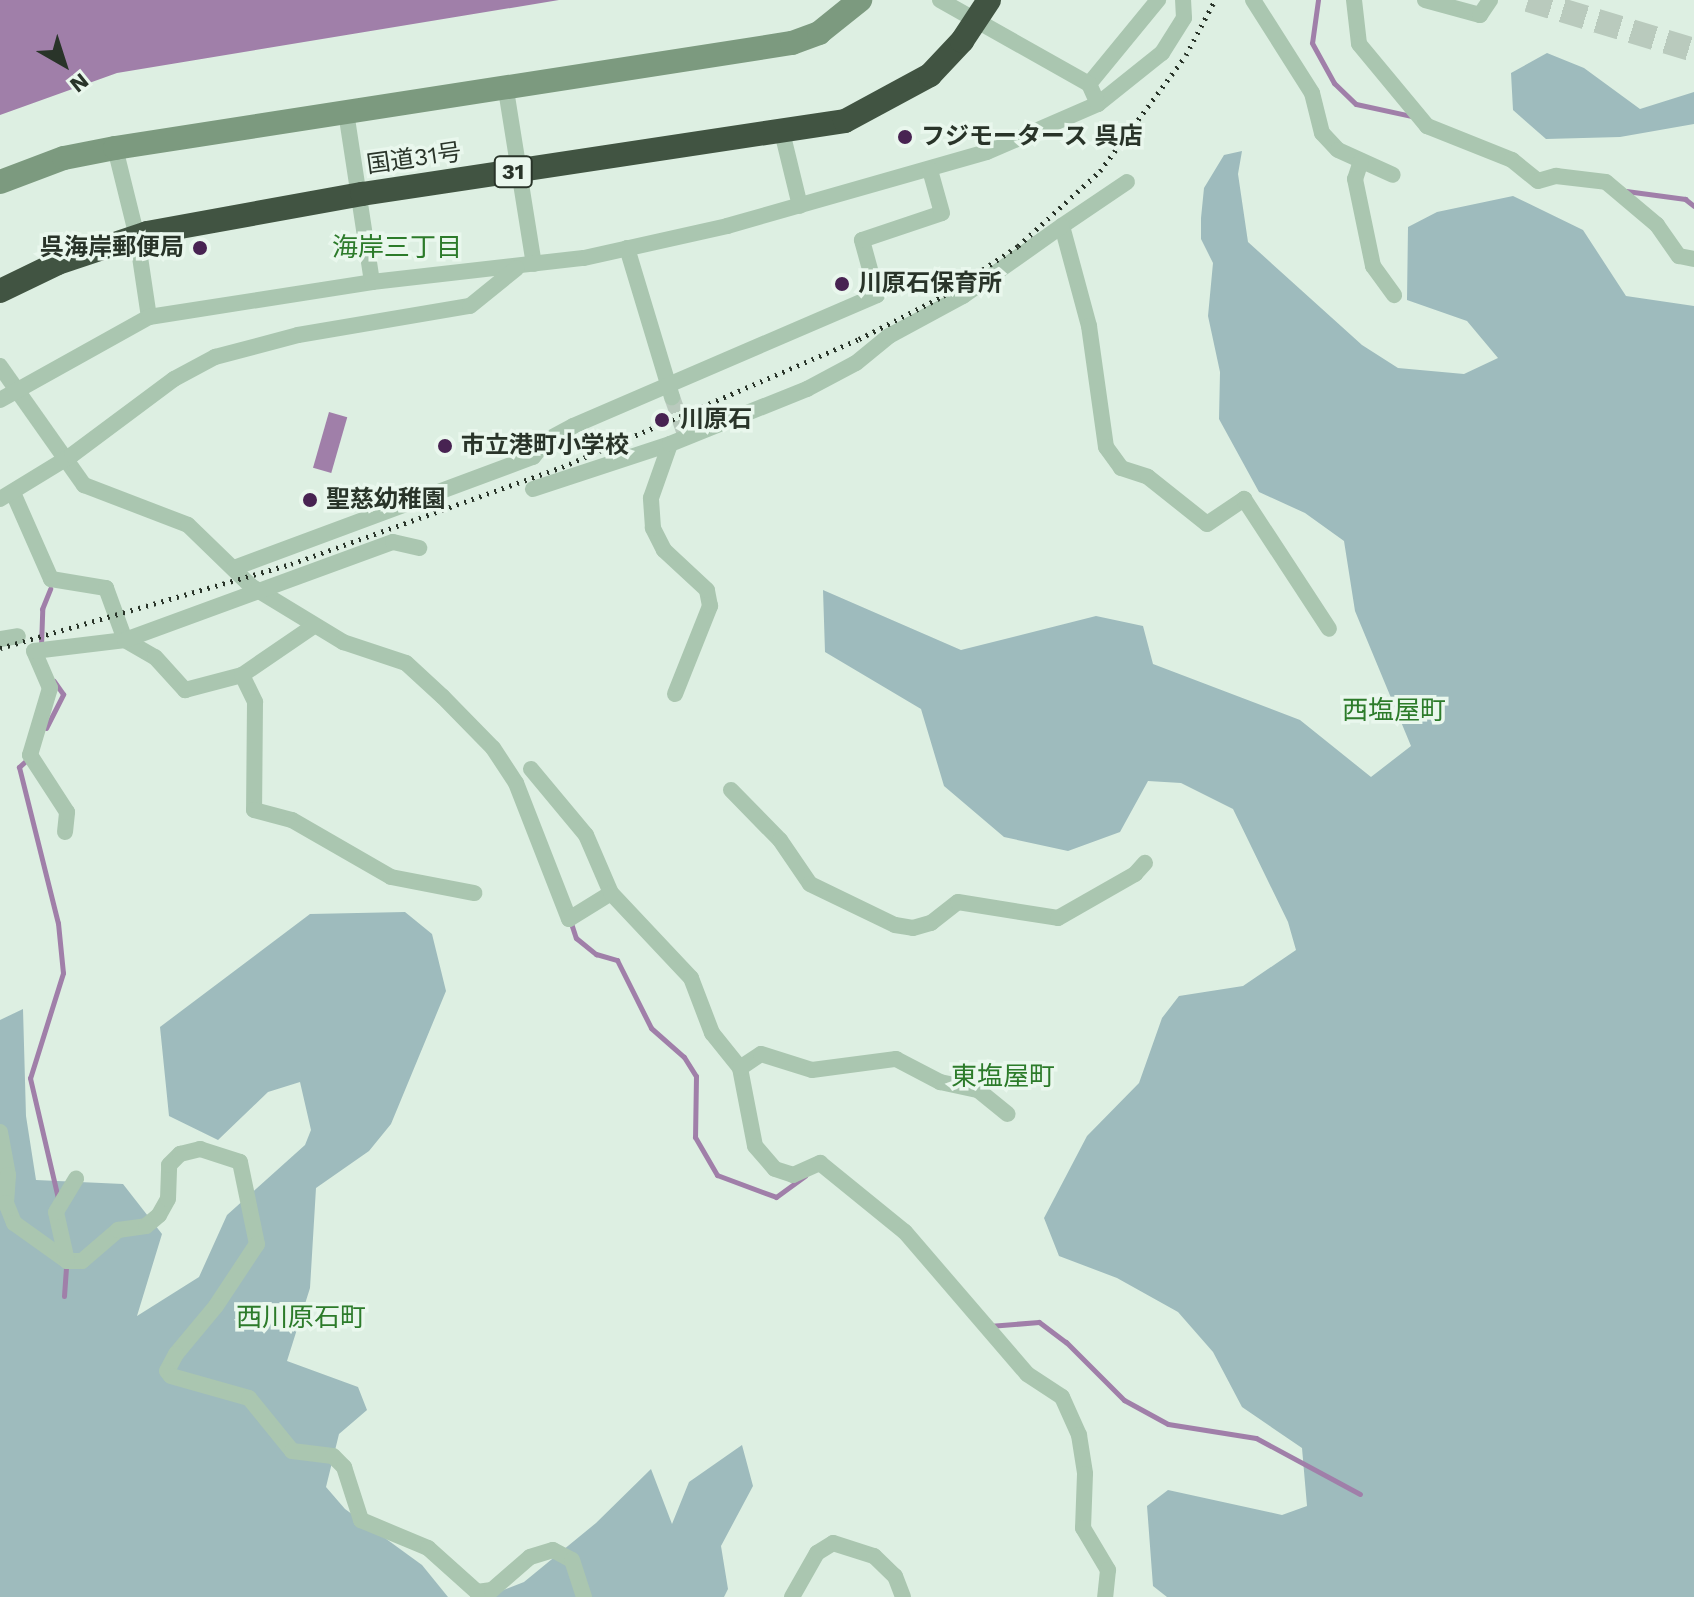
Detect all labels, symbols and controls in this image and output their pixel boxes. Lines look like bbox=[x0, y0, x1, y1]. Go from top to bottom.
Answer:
north arrow bbox=[24, 24, 104, 104]
text: N bbox=[65, 68, 94, 98]
place label: フジモータース 呉店 bbox=[921, 123, 1144, 151]
marker: フジモータース 呉店 bbox=[896, 128, 914, 146]
street label: 国道31号 bbox=[365, 138, 463, 180]
road number: 31 bbox=[493, 154, 533, 190]
district label: 海岸三丁目 bbox=[332, 232, 462, 264]
place label: 呉海岸郵便局 bbox=[40, 234, 184, 262]
marker: 呉海岸郵便局 bbox=[191, 239, 209, 257]
place label: 川原石保育所 bbox=[858, 270, 1002, 298]
marker: 川原石保育所 bbox=[833, 275, 851, 293]
place label: 川原石 bbox=[680, 406, 752, 434]
marker: 川原石 bbox=[651, 409, 673, 431]
place label: 市立港町小学校 bbox=[461, 432, 629, 460]
marker: 市立港町小学校 bbox=[436, 437, 454, 455]
place label: 聖慈幼稚園 bbox=[326, 486, 446, 514]
marker: 聖慈幼稚園 bbox=[301, 491, 319, 509]
district label: 西塩屋町 bbox=[1342, 695, 1446, 727]
district label: 東塩屋町 bbox=[951, 1061, 1055, 1093]
district label: 西川原石町 bbox=[236, 1302, 366, 1334]

